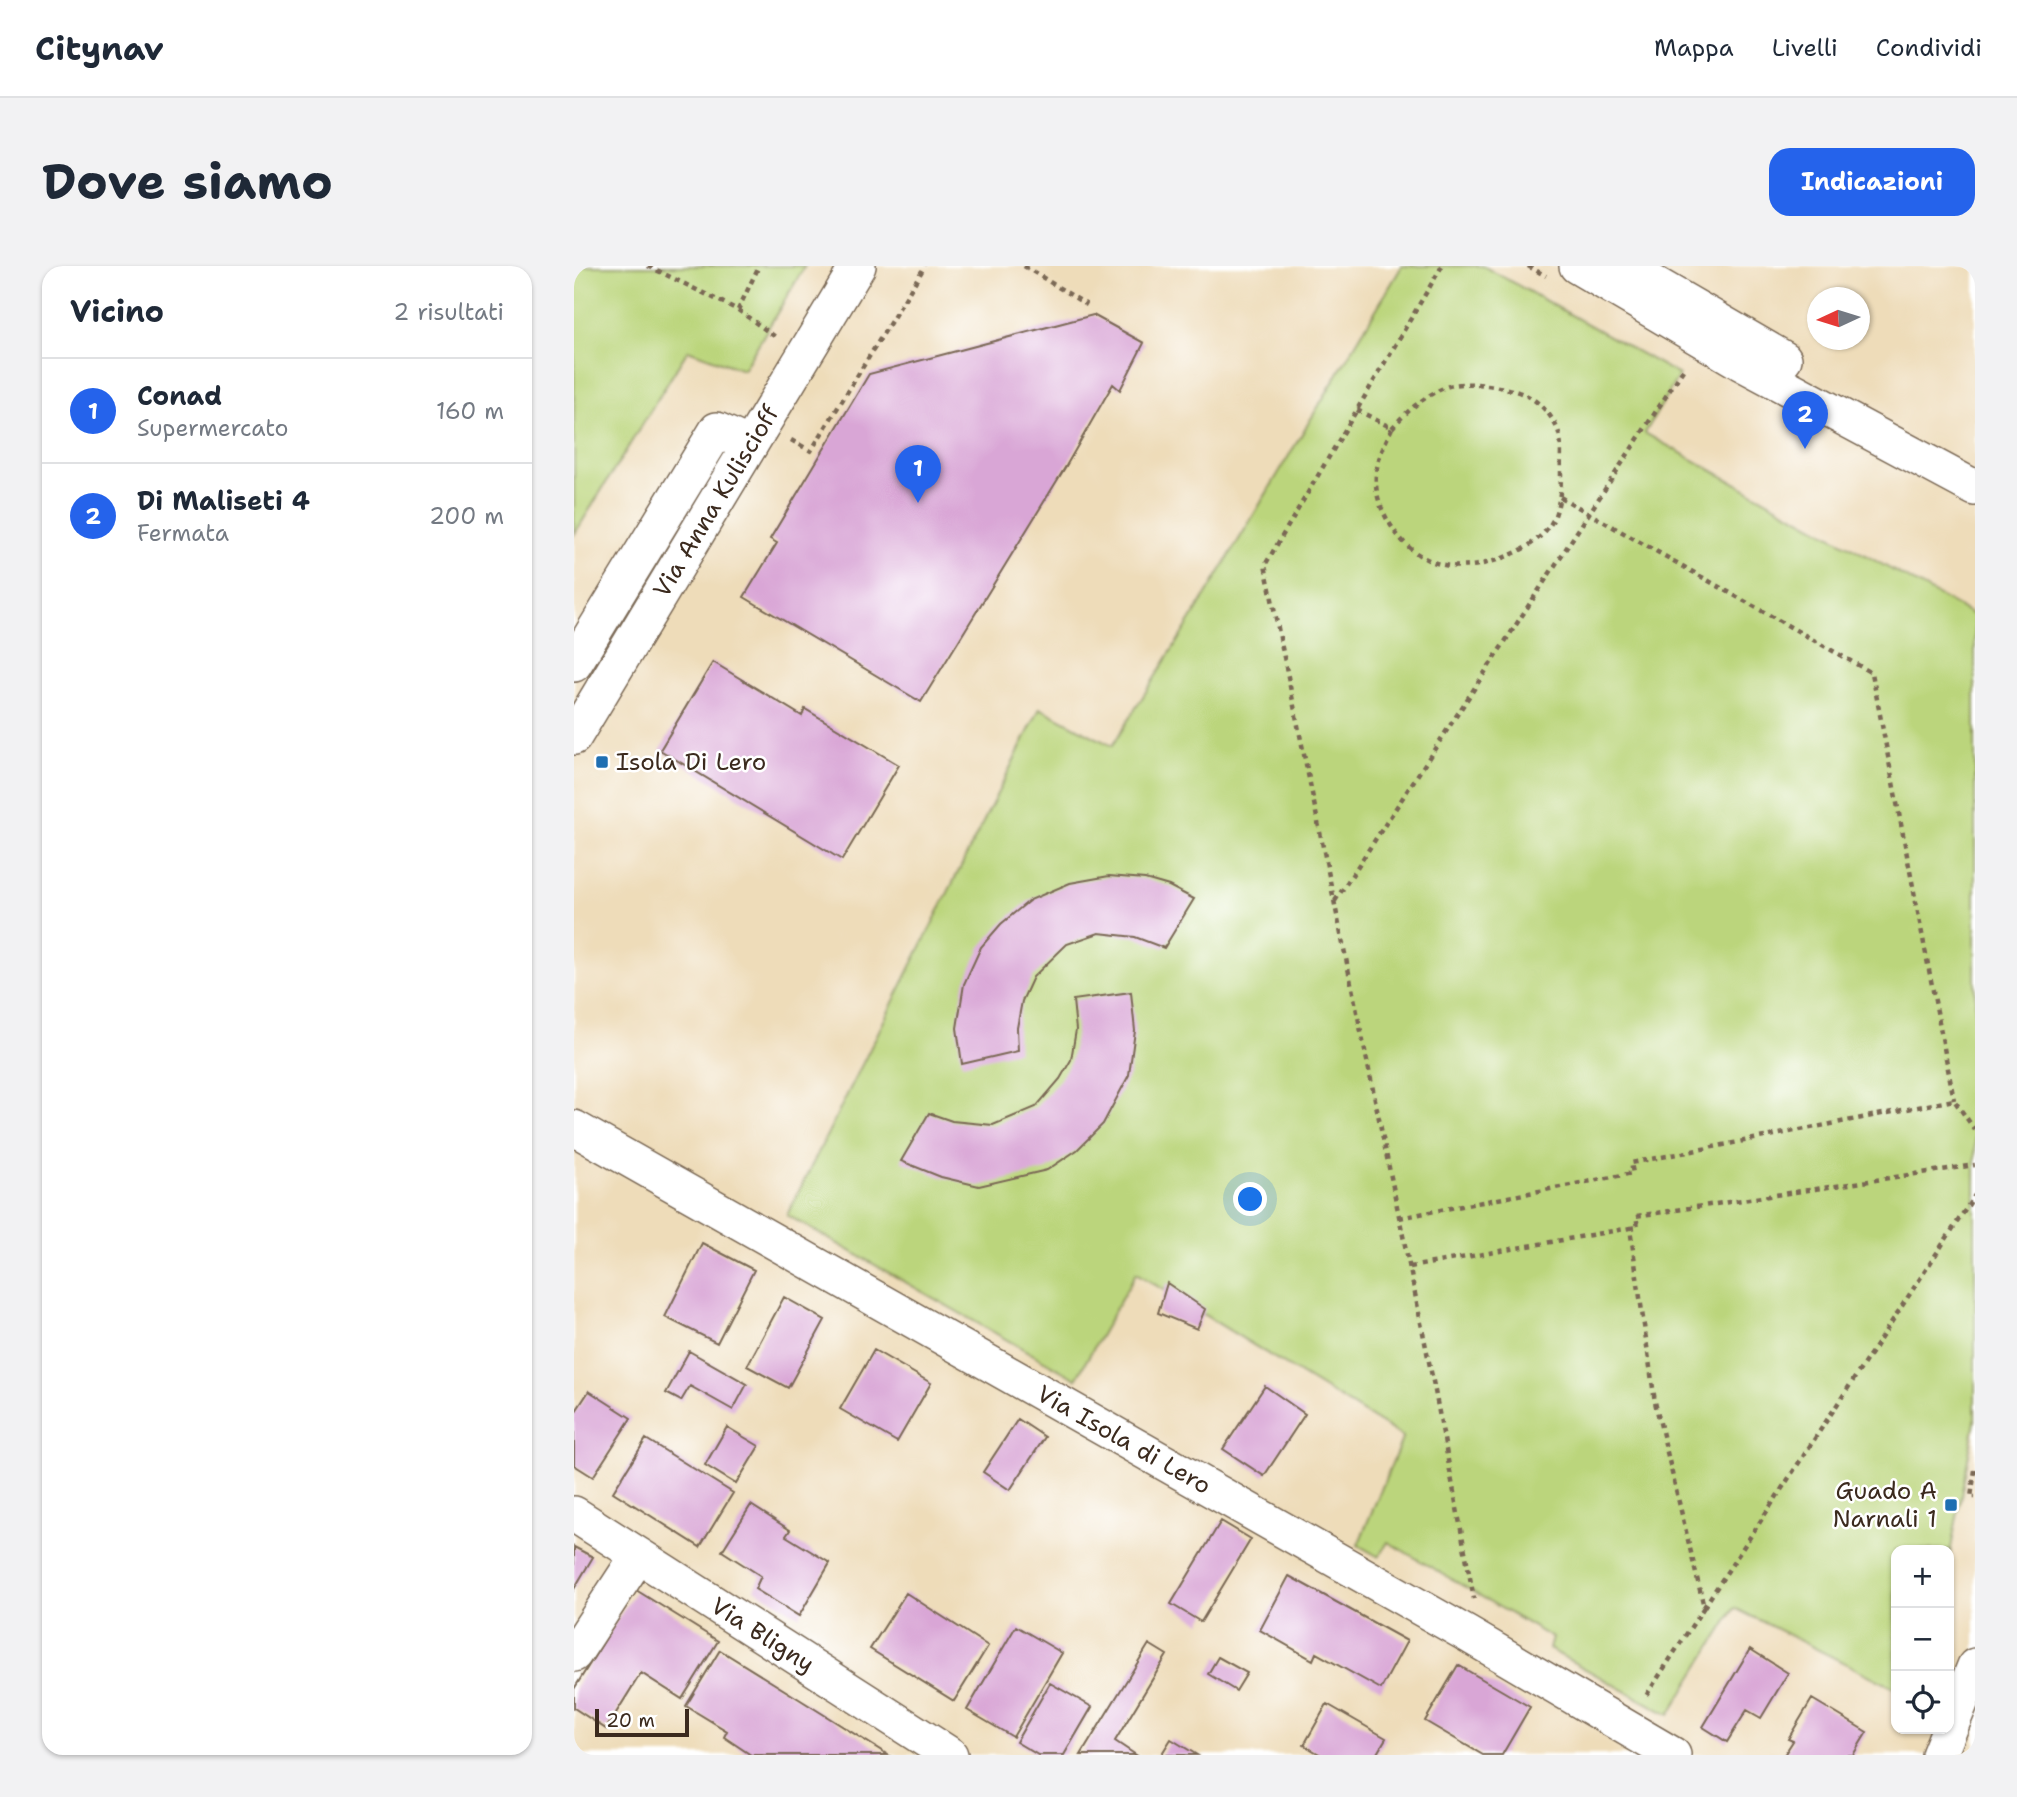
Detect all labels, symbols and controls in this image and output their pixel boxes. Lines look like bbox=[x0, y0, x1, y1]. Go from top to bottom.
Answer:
text: Citynav bbox=[35, 26, 164, 71]
text: Mappa bbox=[1654, 32, 1734, 64]
text: Livelli bbox=[1772, 32, 1838, 64]
text: Condividi bbox=[1876, 32, 1982, 64]
button: Indicazioni bbox=[1769, 148, 1975, 216]
text: Dove siamo bbox=[42, 149, 333, 215]
north arrow bbox=[1807, 287, 1870, 350]
text: Vicino bbox=[70, 291, 164, 332]
text: 2 risultati bbox=[393, 297, 504, 327]
text: Conad bbox=[137, 378, 222, 413]
pin: 2 bbox=[1782, 391, 1828, 449]
text: 1 bbox=[88, 396, 98, 426]
text: 160 m bbox=[436, 396, 504, 426]
street label: Via Anna Kuliscioff bbox=[646, 398, 787, 603]
text: Supermercato bbox=[137, 413, 288, 443]
pin: 1 bbox=[895, 445, 941, 503]
text: Di Maliseti 4 bbox=[137, 483, 310, 518]
text: 2 bbox=[85, 501, 101, 531]
text: 200 m bbox=[429, 501, 504, 531]
text: Fermata bbox=[137, 518, 229, 548]
place label: Isola Di Lero bbox=[616, 746, 766, 778]
marker: Isola Di Lero bbox=[594, 754, 610, 770]
your location bbox=[1233, 1182, 1267, 1216]
street label: Via Isola di Lero bbox=[1031, 1378, 1217, 1502]
place label: Guado A Narnali 1 bbox=[1832, 1475, 1937, 1535]
marker: Guado A Narnali 1 bbox=[1943, 1497, 1959, 1513]
map controls bbox=[1891, 1545, 1954, 1734]
button: + bbox=[1891, 1545, 1954, 1608]
street label: Via Bligny bbox=[705, 1590, 820, 1680]
button: − bbox=[1891, 1608, 1954, 1671]
button: locate bbox=[1891, 1671, 1954, 1734]
scale bar bbox=[595, 1706, 690, 1738]
text: 20 m bbox=[606, 1708, 655, 1733]

